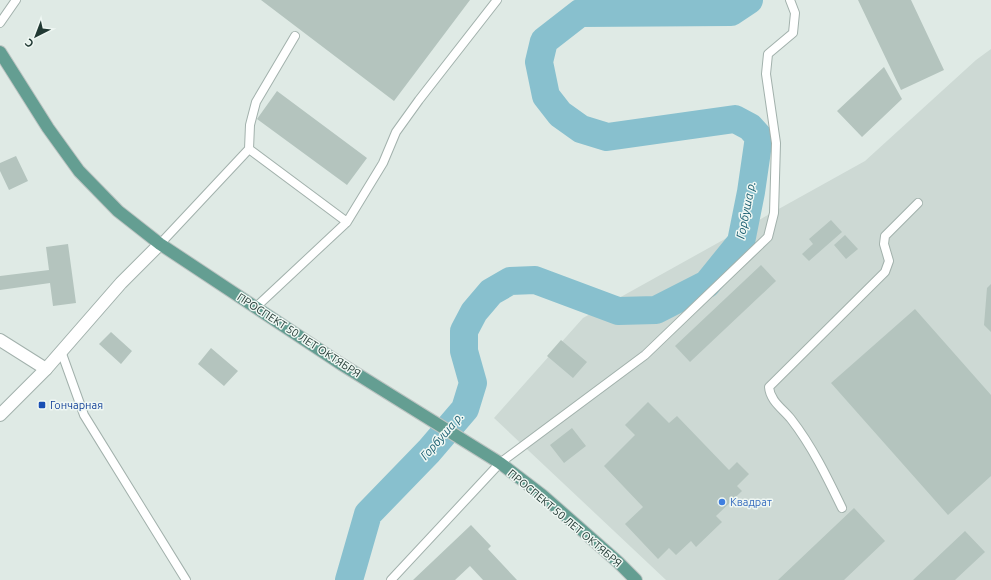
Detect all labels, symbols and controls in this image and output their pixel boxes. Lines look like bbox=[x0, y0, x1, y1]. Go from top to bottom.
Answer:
north arrow bbox=[16, 16, 56, 56]
text: С bbox=[23, 37, 36, 50]
water label: Горбуша р. bbox=[734, 180, 757, 240]
street label: ПРОСПЕКТ 50 ЛЕТ ОКТЯБРЯ bbox=[235, 291, 363, 379]
place label: Гончарная bbox=[50, 399, 103, 411]
marker: Гончарная bbox=[37, 400, 47, 410]
water label: Горбуша р. bbox=[418, 409, 466, 462]
street label: ПРОСПЕКТ 50 ЛЕТ ОКТЯБРЯ bbox=[506, 467, 624, 569]
place label: Квадрат bbox=[730, 496, 772, 508]
marker: Квадрат bbox=[717, 497, 727, 507]

